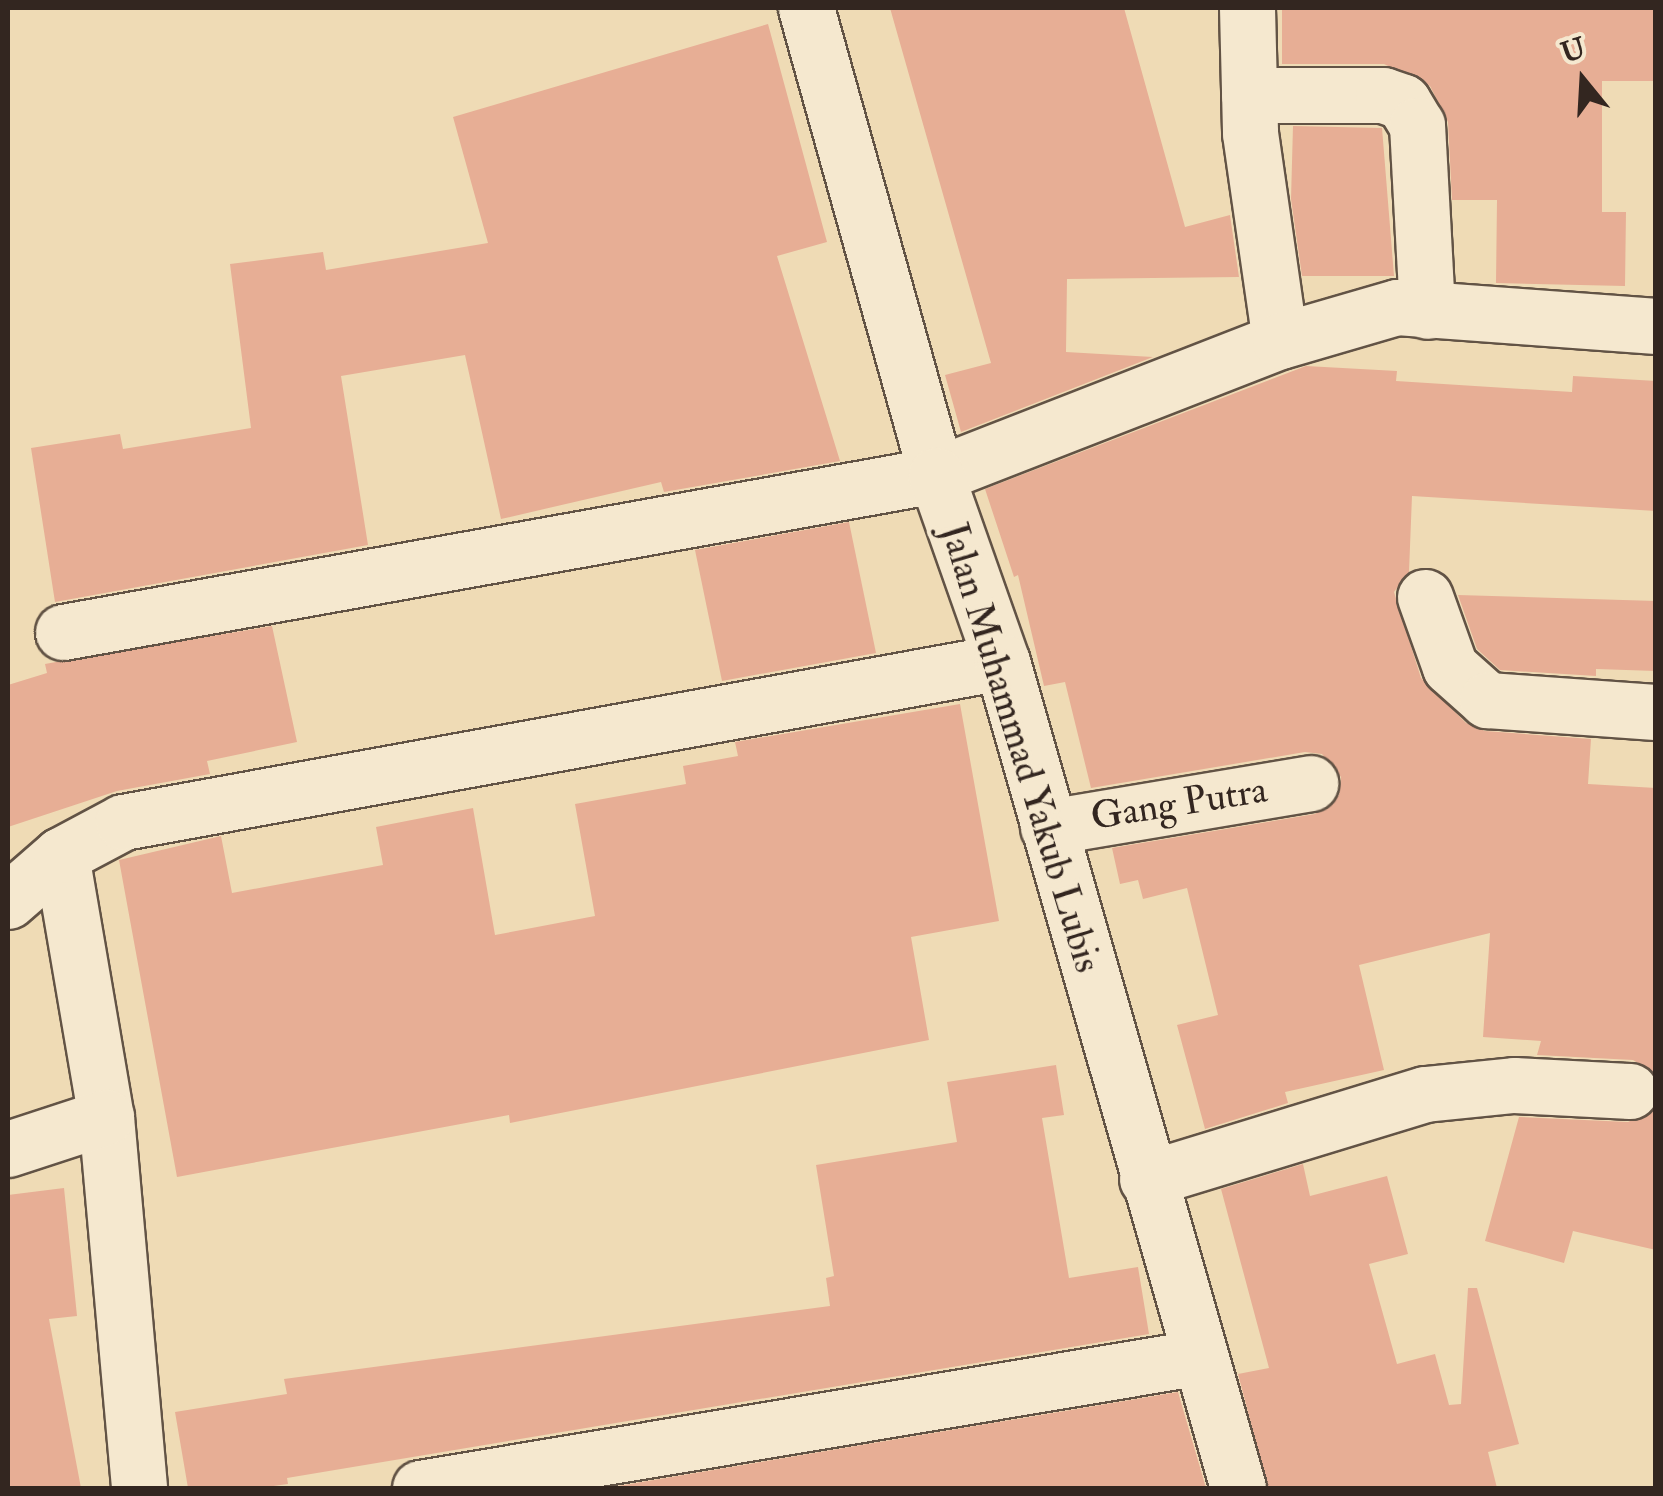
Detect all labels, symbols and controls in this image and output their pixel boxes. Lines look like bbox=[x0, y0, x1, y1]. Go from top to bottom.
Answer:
north arrow bbox=[1533, 30, 1633, 130]
text: U bbox=[1557, 31, 1590, 71]
street label: Jalan Muhammad Yakub Lubis bbox=[930, 518, 1110, 978]
street label: Gang Putra bbox=[1088, 768, 1270, 840]

